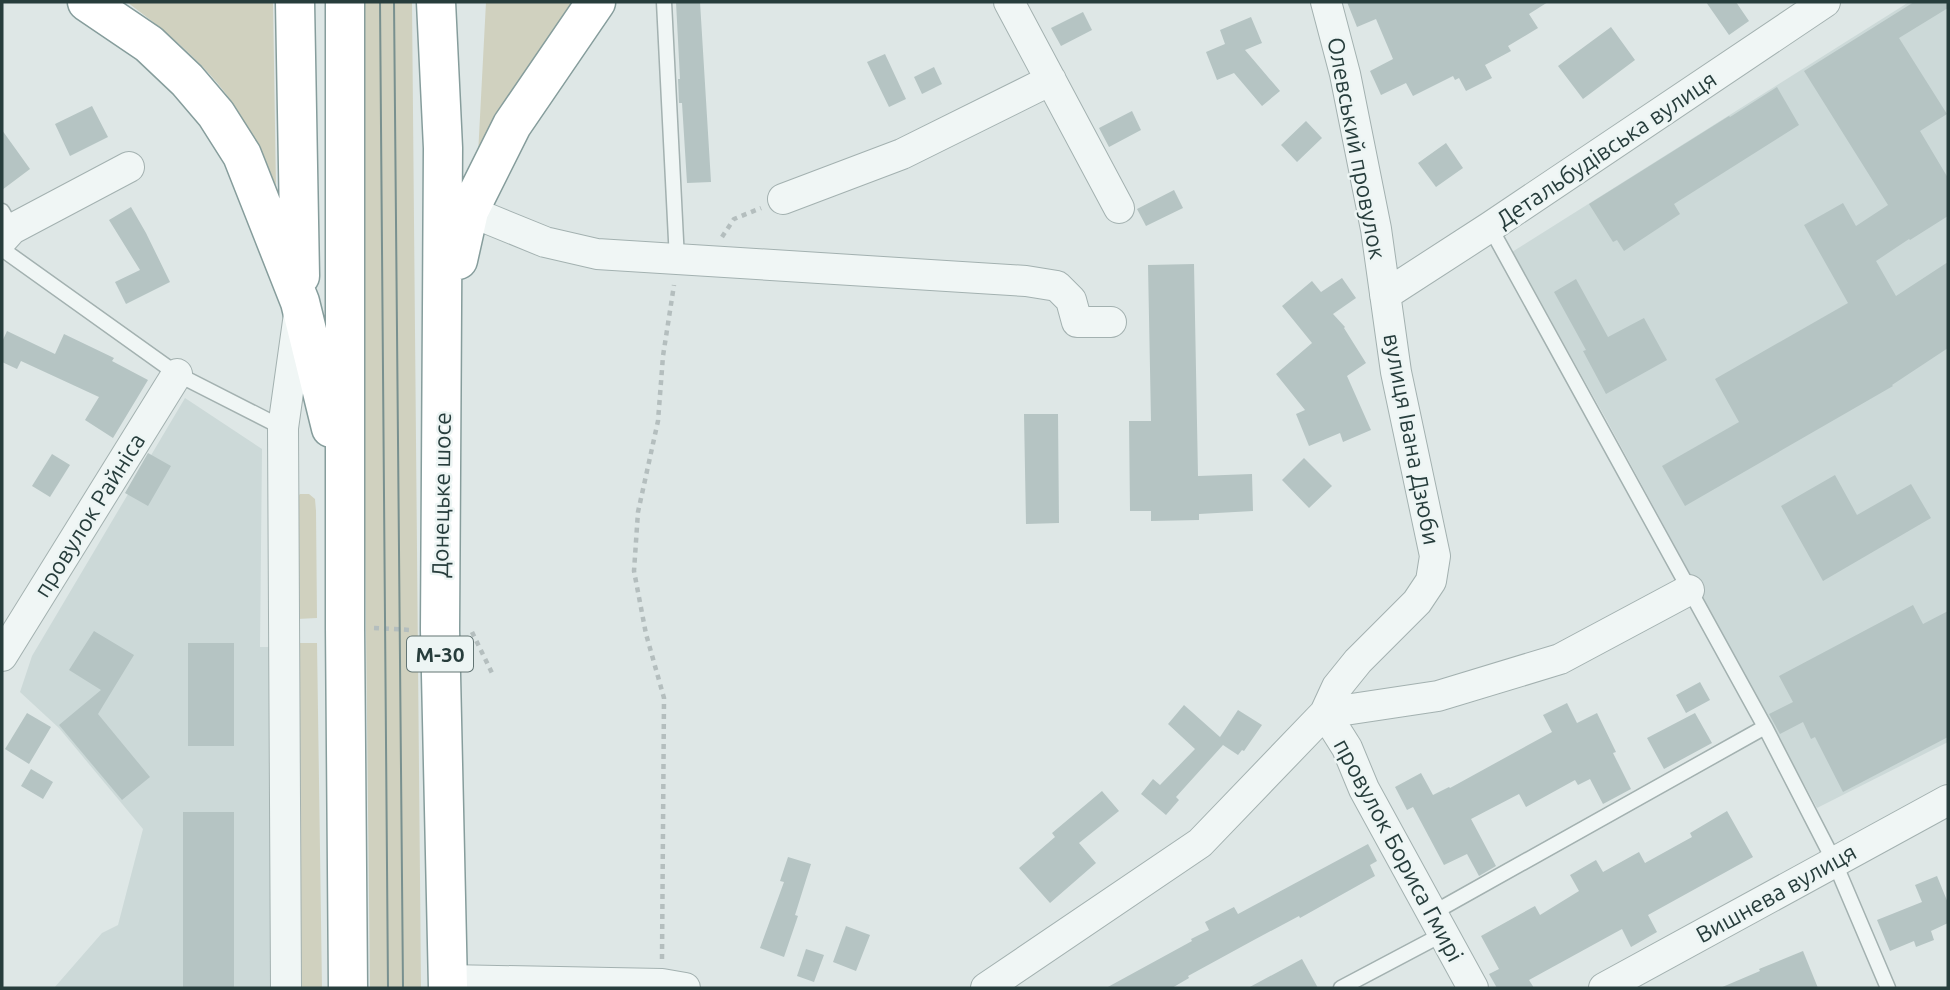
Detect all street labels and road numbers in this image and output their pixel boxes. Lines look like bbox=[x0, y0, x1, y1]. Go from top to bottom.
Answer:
street label: Олевський провулок bbox=[1323, 35, 1391, 261]
street label: Детальбудівська вулиця bbox=[1491, 66, 1721, 232]
street label: вулиця Івана Дзюби bbox=[1379, 331, 1445, 547]
street label: Донецьке шосе bbox=[427, 412, 455, 578]
street label: провулок Райніса bbox=[29, 429, 149, 601]
road number: М-30 bbox=[407, 636, 473, 672]
street label: провулок Бориса Гмирі bbox=[1330, 734, 1468, 966]
street label: Вишнева вулиця bbox=[1692, 839, 1860, 947]

